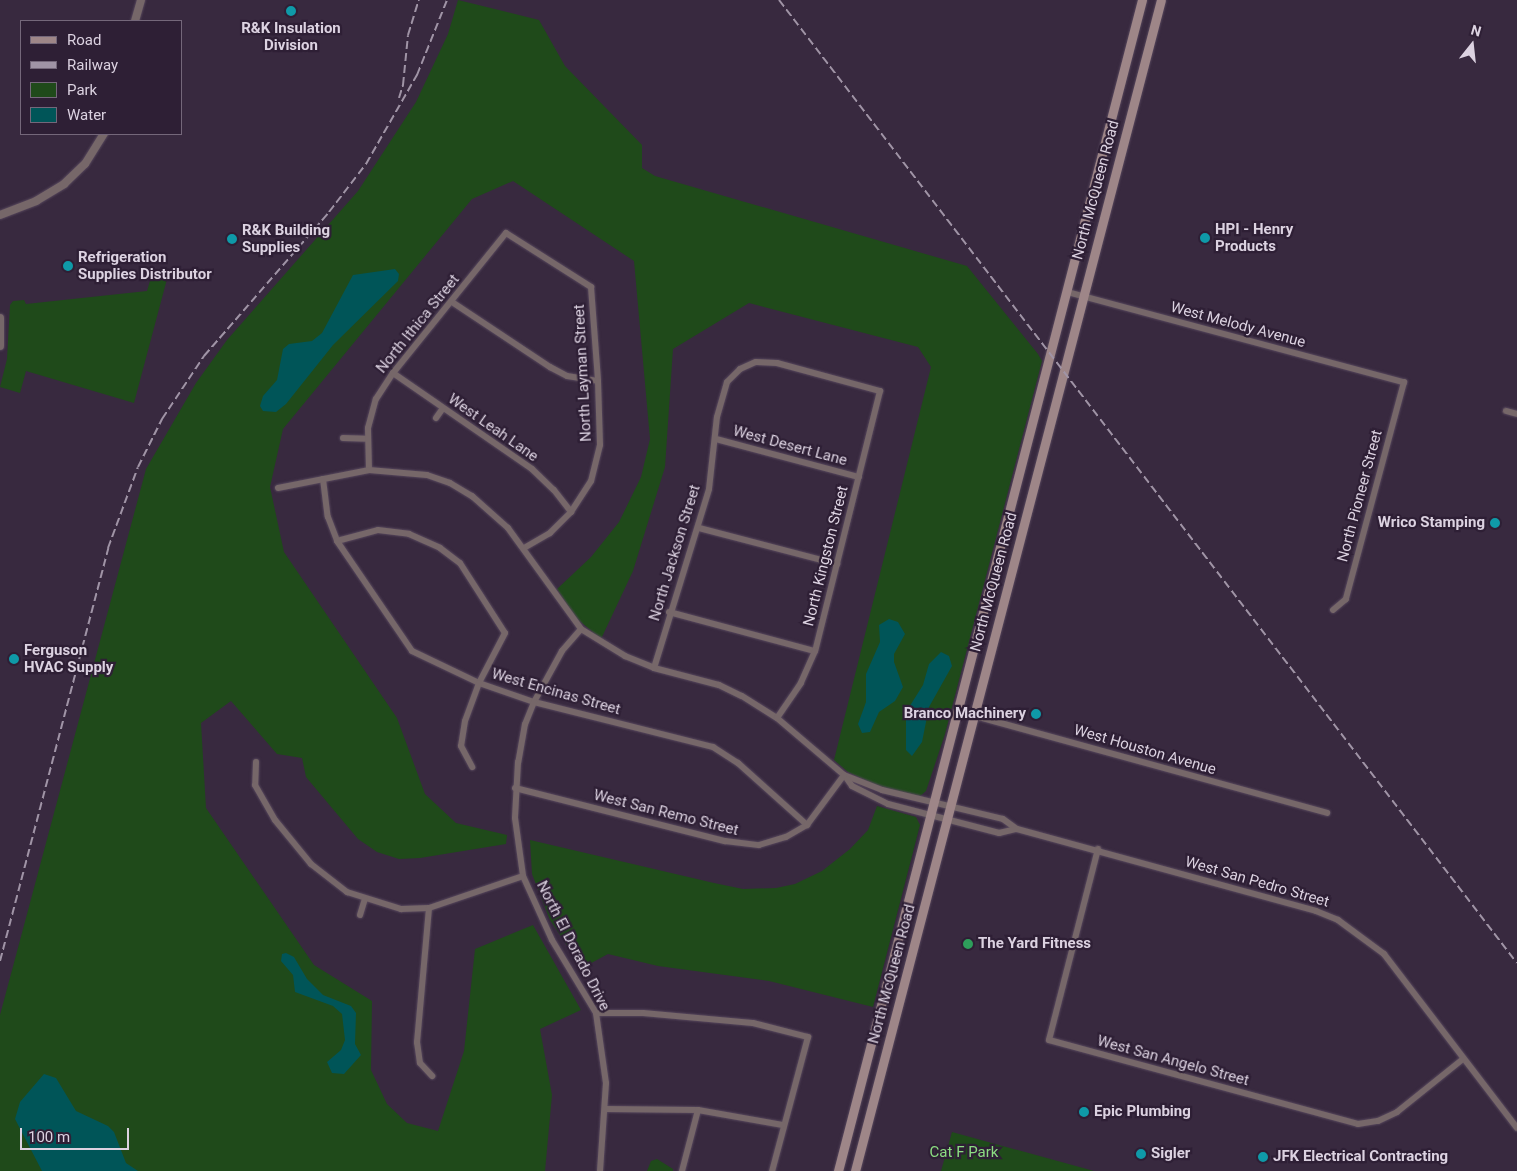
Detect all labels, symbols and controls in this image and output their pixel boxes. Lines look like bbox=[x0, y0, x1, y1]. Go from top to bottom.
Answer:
marker: R&K Insulation Division bbox=[285, 5, 297, 17]
place label: R&K Insulation Division bbox=[241, 19, 341, 54]
legend bbox=[20, 20, 182, 135]
north arrow bbox=[1447, 20, 1497, 70]
text: N bbox=[1469, 22, 1483, 40]
text: Road bbox=[67, 31, 101, 49]
text: Railway bbox=[67, 56, 118, 74]
text: Park bbox=[67, 81, 97, 99]
text: Water bbox=[67, 106, 106, 124]
street label: North McQueen Road bbox=[1069, 118, 1123, 262]
place label: HPI - Henry Products bbox=[1215, 220, 1293, 255]
place label: R&K Building Supplies bbox=[242, 221, 330, 256]
marker: HPI - Henry Products bbox=[1199, 232, 1211, 244]
marker: R&K Building Supplies bbox=[226, 233, 238, 245]
place label: Refrigeration Supplies Distributor bbox=[78, 248, 212, 283]
marker: Refrigeration Supplies Distributor bbox=[62, 260, 74, 272]
street label: North Ithica Street bbox=[373, 271, 463, 377]
street label: West Melody Avenue bbox=[1169, 298, 1307, 352]
street label: North Layman Street bbox=[570, 304, 596, 442]
street label: West Leah Lane bbox=[444, 390, 542, 466]
street label: West Desert Lane bbox=[731, 422, 849, 470]
street label: North Pioneer Street bbox=[1334, 428, 1386, 564]
street label: North Jackson Street bbox=[646, 483, 704, 623]
street label: North Kingston Street bbox=[800, 484, 852, 628]
street label: North McQueen Road bbox=[967, 510, 1021, 654]
place label: Wrico Stamping bbox=[1378, 514, 1485, 532]
marker: Wrico Stamping bbox=[1489, 517, 1501, 529]
place label: Ferguson HVAC Supply bbox=[24, 641, 113, 676]
marker: Ferguson HVAC Supply bbox=[8, 653, 20, 665]
street label: West Encinas Street bbox=[490, 665, 622, 719]
place label: Branco Machinery bbox=[904, 705, 1026, 723]
marker: Branco Machinery bbox=[1030, 708, 1042, 720]
street label: West Houston Avenue bbox=[1072, 721, 1218, 779]
street label: West San Remo Street bbox=[592, 786, 740, 840]
street label: West San Pedro Street bbox=[1183, 853, 1331, 911]
street label: North El Dorado Drive bbox=[532, 878, 614, 1014]
street label: North McQueen Road bbox=[865, 902, 919, 1046]
place label: The Yard Fitness bbox=[978, 935, 1091, 953]
marker: The Yard Fitness bbox=[962, 938, 974, 950]
street label: West San Angelo Street bbox=[1095, 1032, 1251, 1090]
place label: Epic Plumbing bbox=[1094, 1103, 1191, 1121]
marker: Epic Plumbing bbox=[1078, 1106, 1090, 1118]
scale bar bbox=[22, 1118, 131, 1150]
text: 100 m bbox=[28, 1128, 70, 1146]
park label: Cat F Park bbox=[930, 1144, 998, 1162]
place label: Sigler bbox=[1151, 1145, 1190, 1163]
marker: Sigler bbox=[1135, 1148, 1147, 1160]
place label: JFK Electrical Contracting bbox=[1273, 1148, 1448, 1166]
marker: JFK Electrical Contracting bbox=[1257, 1151, 1269, 1163]

